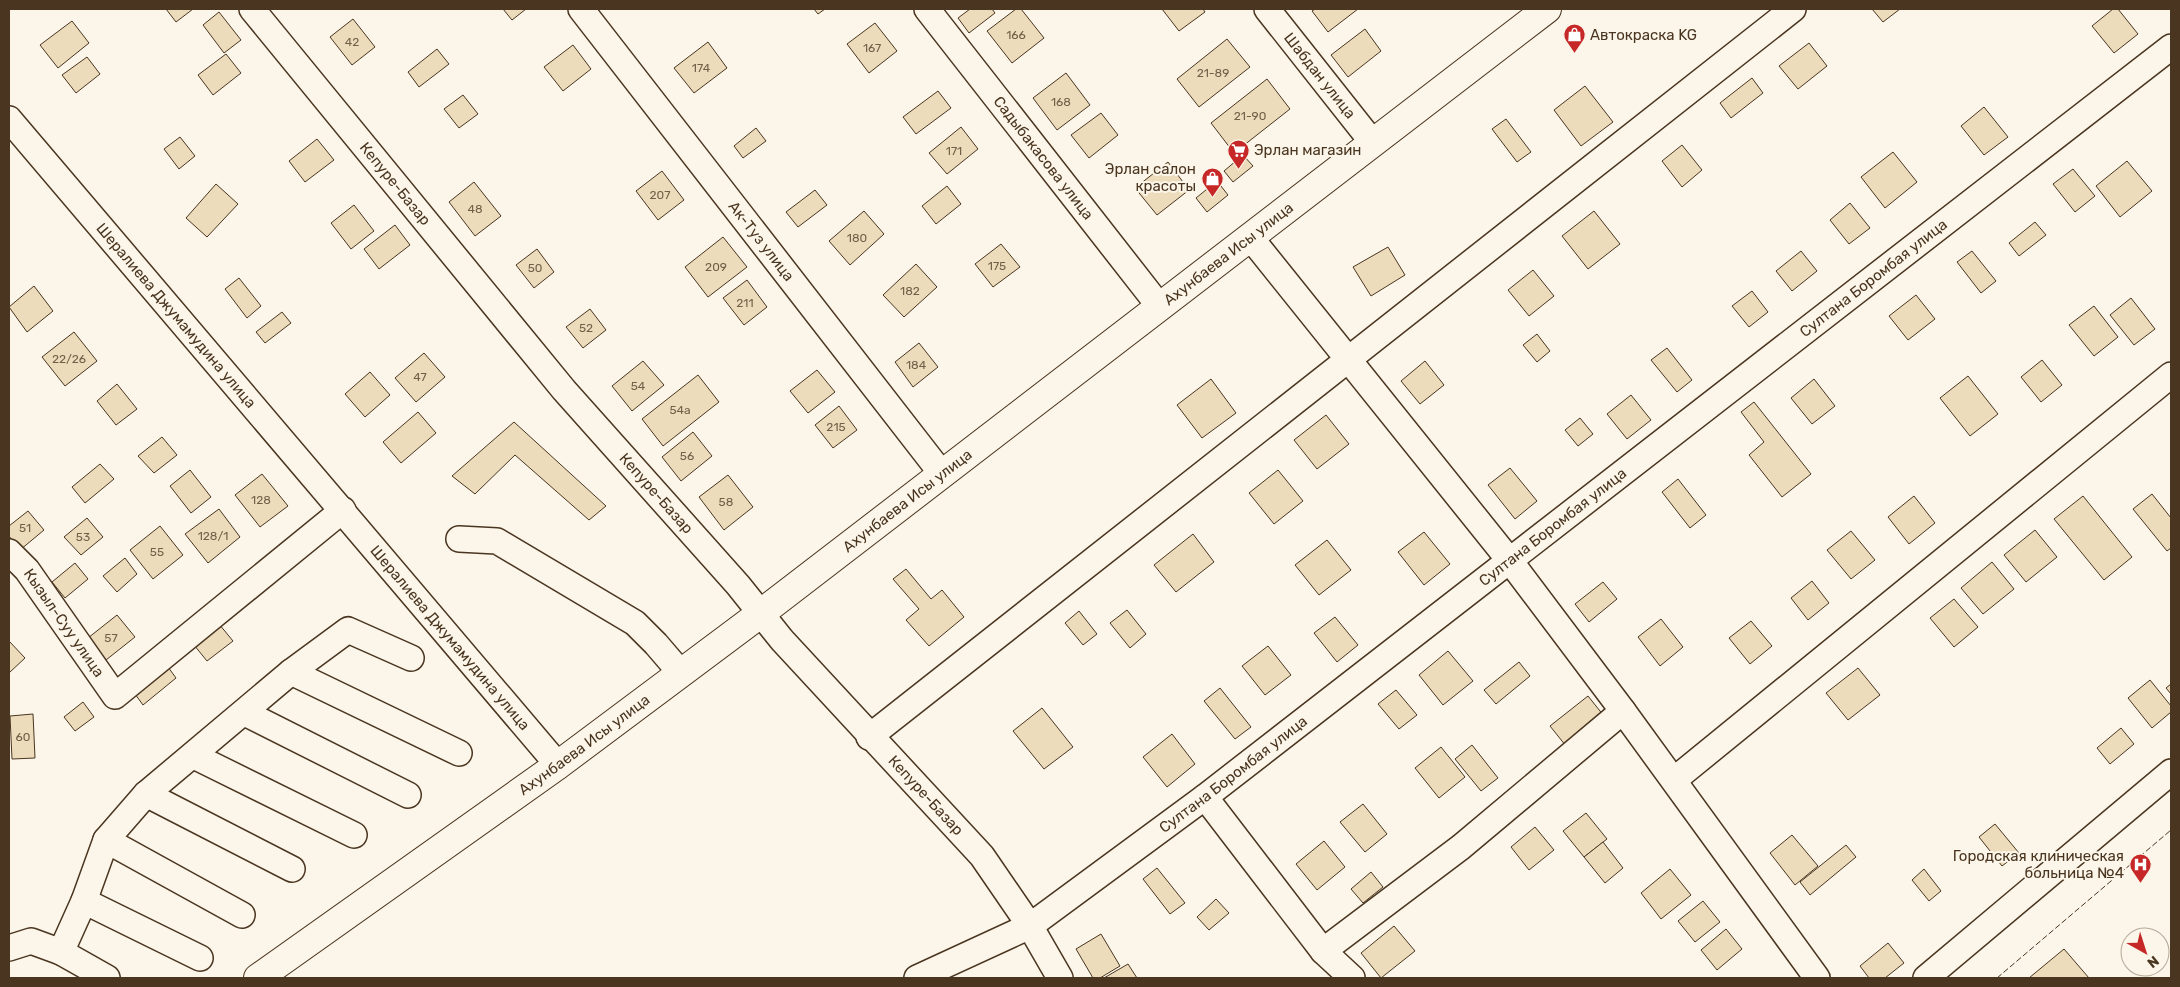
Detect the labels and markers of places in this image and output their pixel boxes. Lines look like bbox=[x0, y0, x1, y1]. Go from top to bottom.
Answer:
shop icon: Автокраска KG bbox=[1562, 23, 1586, 54]
place label: Автокраска KG bbox=[1590, 26, 1697, 44]
supermarket icon: Эрлан магазин bbox=[1226, 138, 1250, 169]
place label: Эрлан магазин bbox=[1254, 141, 1361, 159]
place label: Эрлан салон красоты bbox=[1105, 160, 1196, 195]
shop icon: Эрлан салон красоты bbox=[1200, 166, 1224, 197]
place label: Городская клиническая больница №4 bbox=[1953, 847, 2124, 882]
hospital icon: Городская клиническая больница №4 bbox=[2128, 853, 2152, 884]

